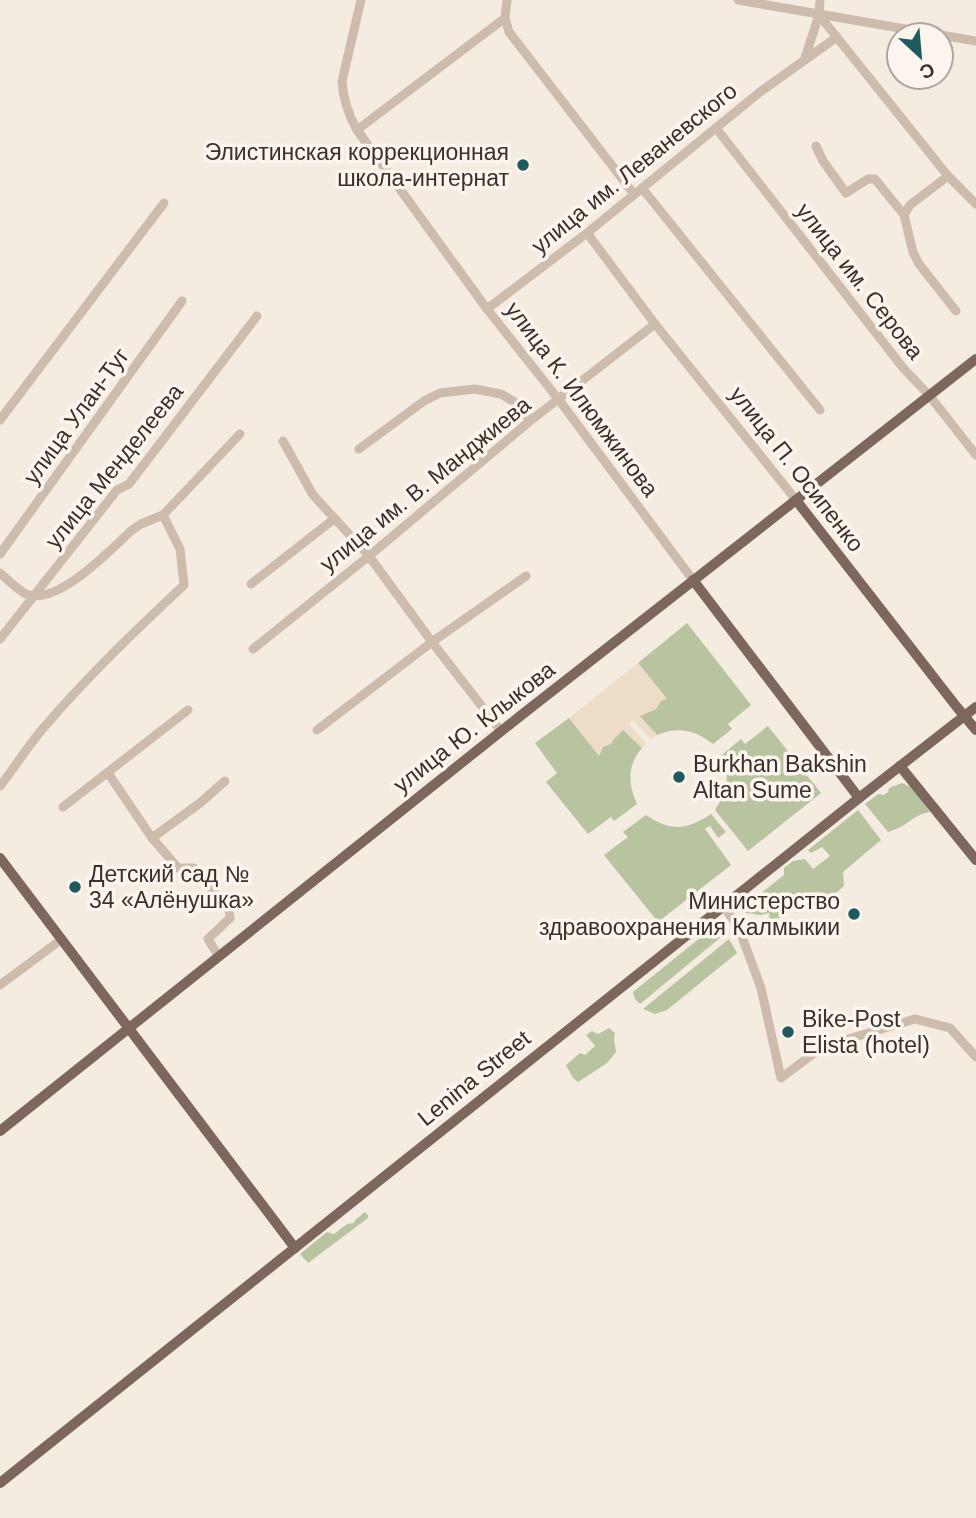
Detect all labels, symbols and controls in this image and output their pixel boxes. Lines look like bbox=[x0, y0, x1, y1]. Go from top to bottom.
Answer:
north arrow bbox=[885, 21, 955, 91]
text: С bbox=[916, 58, 938, 83]
street label: улица им. Леваневского bbox=[526, 77, 742, 259]
place label: Элистинская коррекционная школа-интернат bbox=[205, 139, 509, 191]
marker: Элистинская коррекционная школа-интернат bbox=[515, 157, 531, 173]
street label: улица им. Серова bbox=[791, 198, 929, 364]
street label: улица К. Илюмжинова bbox=[500, 297, 664, 502]
street label: улица Улан-Туг bbox=[18, 343, 134, 489]
street label: улица Менделеева bbox=[40, 378, 188, 553]
street label: улица П. Осипенко bbox=[725, 381, 869, 557]
street label: улица им. В. Манджиева bbox=[315, 391, 536, 577]
street label: улица Ю. Клыкова bbox=[388, 656, 560, 798]
place label: Burkhan Bakshin Altan Sume bbox=[693, 751, 867, 803]
marker: Burkhan Bakshin Altan Sume bbox=[671, 769, 687, 785]
place label: Детский сад № 34 «Алёнушка» bbox=[89, 861, 254, 913]
marker: Детский сад № 34 «Алёнушка» bbox=[67, 879, 83, 895]
place label: Министерство здравоохранения Калмыкии bbox=[539, 888, 840, 940]
marker: Министерство здравоохранения Калмыкии bbox=[846, 906, 862, 922]
place label: Bike-Post Elista (hotel) bbox=[802, 1006, 930, 1058]
street label: Lenina Street bbox=[413, 1024, 536, 1131]
marker: Bike-Post Elista (hotel) bbox=[780, 1024, 796, 1040]

